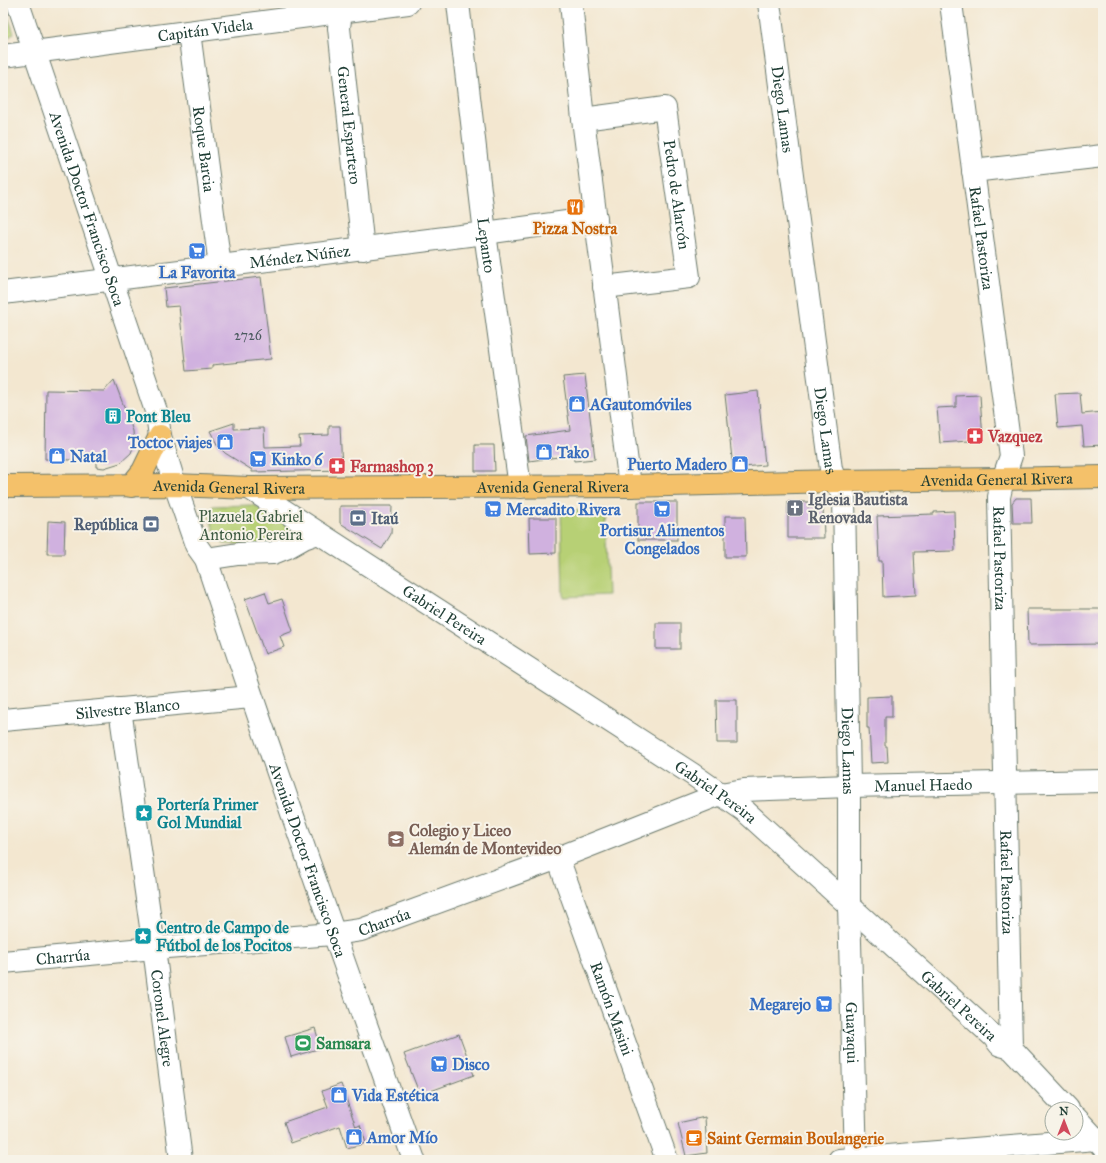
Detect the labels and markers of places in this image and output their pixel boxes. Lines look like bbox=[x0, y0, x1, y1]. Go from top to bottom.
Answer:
restaurant icon: Pizza Nostra bbox=[565, 197, 585, 217]
place label: Pizza Nostra bbox=[533, 219, 618, 238]
supermarket icon: La Favorita bbox=[187, 241, 207, 261]
place label: La Favorita bbox=[158, 263, 237, 282]
shop icon: AGautomóviles bbox=[567, 394, 587, 414]
place label: AGautomóviles bbox=[589, 395, 692, 414]
building icon: Pont Bleu bbox=[103, 406, 123, 426]
place label: Pont Bleu bbox=[126, 407, 191, 426]
pharmacy icon: Vazquez bbox=[965, 426, 985, 446]
place label: Vazquez bbox=[987, 427, 1043, 447]
shop icon: Toctoc viajes bbox=[215, 432, 235, 452]
place label: Toctoc viajes bbox=[127, 433, 212, 453]
shop icon: Tako bbox=[534, 442, 554, 462]
place label: Tako bbox=[556, 443, 589, 462]
shop icon: Natal bbox=[47, 446, 67, 466]
place label: Natal bbox=[70, 447, 107, 466]
supermarket icon: Kinko 6 bbox=[248, 449, 268, 469]
place label: Kinko 6 bbox=[271, 450, 323, 469]
shop icon: Puerto Madero bbox=[730, 454, 750, 474]
place label: Puerto Madero bbox=[627, 455, 727, 474]
pharmacy icon: Farmashop 3 bbox=[327, 456, 347, 476]
place label: Farmashop 3 bbox=[350, 457, 434, 477]
place label: Iglesia Bautista Renovada bbox=[808, 490, 909, 527]
church icon: Iglesia Bautista Renovada bbox=[785, 498, 805, 518]
supermarket icon: Mercadito Rivera bbox=[483, 499, 503, 519]
supermarket icon: Portisur Alimentos Congelados bbox=[652, 499, 672, 519]
place label: Mercadito Rivera bbox=[506, 500, 622, 519]
bank icon: Itaú bbox=[348, 508, 368, 528]
place label: Itaú bbox=[371, 509, 399, 528]
bank icon: República bbox=[141, 514, 161, 534]
place label: República bbox=[74, 515, 139, 535]
place label: Portisur Alimentos Congelados bbox=[600, 521, 724, 559]
place label: Portería Primer Gol Mundial bbox=[157, 795, 259, 832]
place icon: Portería Primer Gol Mundial bbox=[134, 803, 154, 823]
place label: Colegio y Liceo Alemán de Montevideo bbox=[408, 821, 561, 858]
school or university icon: Colegio y Liceo Alemán de Montevideo bbox=[386, 829, 406, 849]
place label: Centro de Campo de Fútbol de los Pocitos bbox=[156, 918, 292, 955]
place icon: Centro de Campo de Fútbol de los Pocitos bbox=[133, 926, 153, 946]
supermarket icon: Megarejo bbox=[814, 994, 834, 1014]
place label: Megarejo bbox=[749, 995, 811, 1015]
sports icon: Samsara bbox=[293, 1033, 313, 1053]
place label: Samsara bbox=[316, 1034, 372, 1053]
supermarket icon: Disco bbox=[429, 1054, 449, 1074]
place label: Disco bbox=[452, 1055, 490, 1074]
shop icon: Vida Estética bbox=[329, 1085, 349, 1105]
place label: Vida Estética bbox=[351, 1086, 440, 1105]
shop icon: Amor Mío bbox=[344, 1127, 364, 1147]
place label: Amor Mío bbox=[366, 1128, 438, 1147]
cafe icon: Saint Germain Boulangerie bbox=[684, 1128, 704, 1148]
place label: Saint Germain Boulangerie bbox=[707, 1129, 885, 1149]

